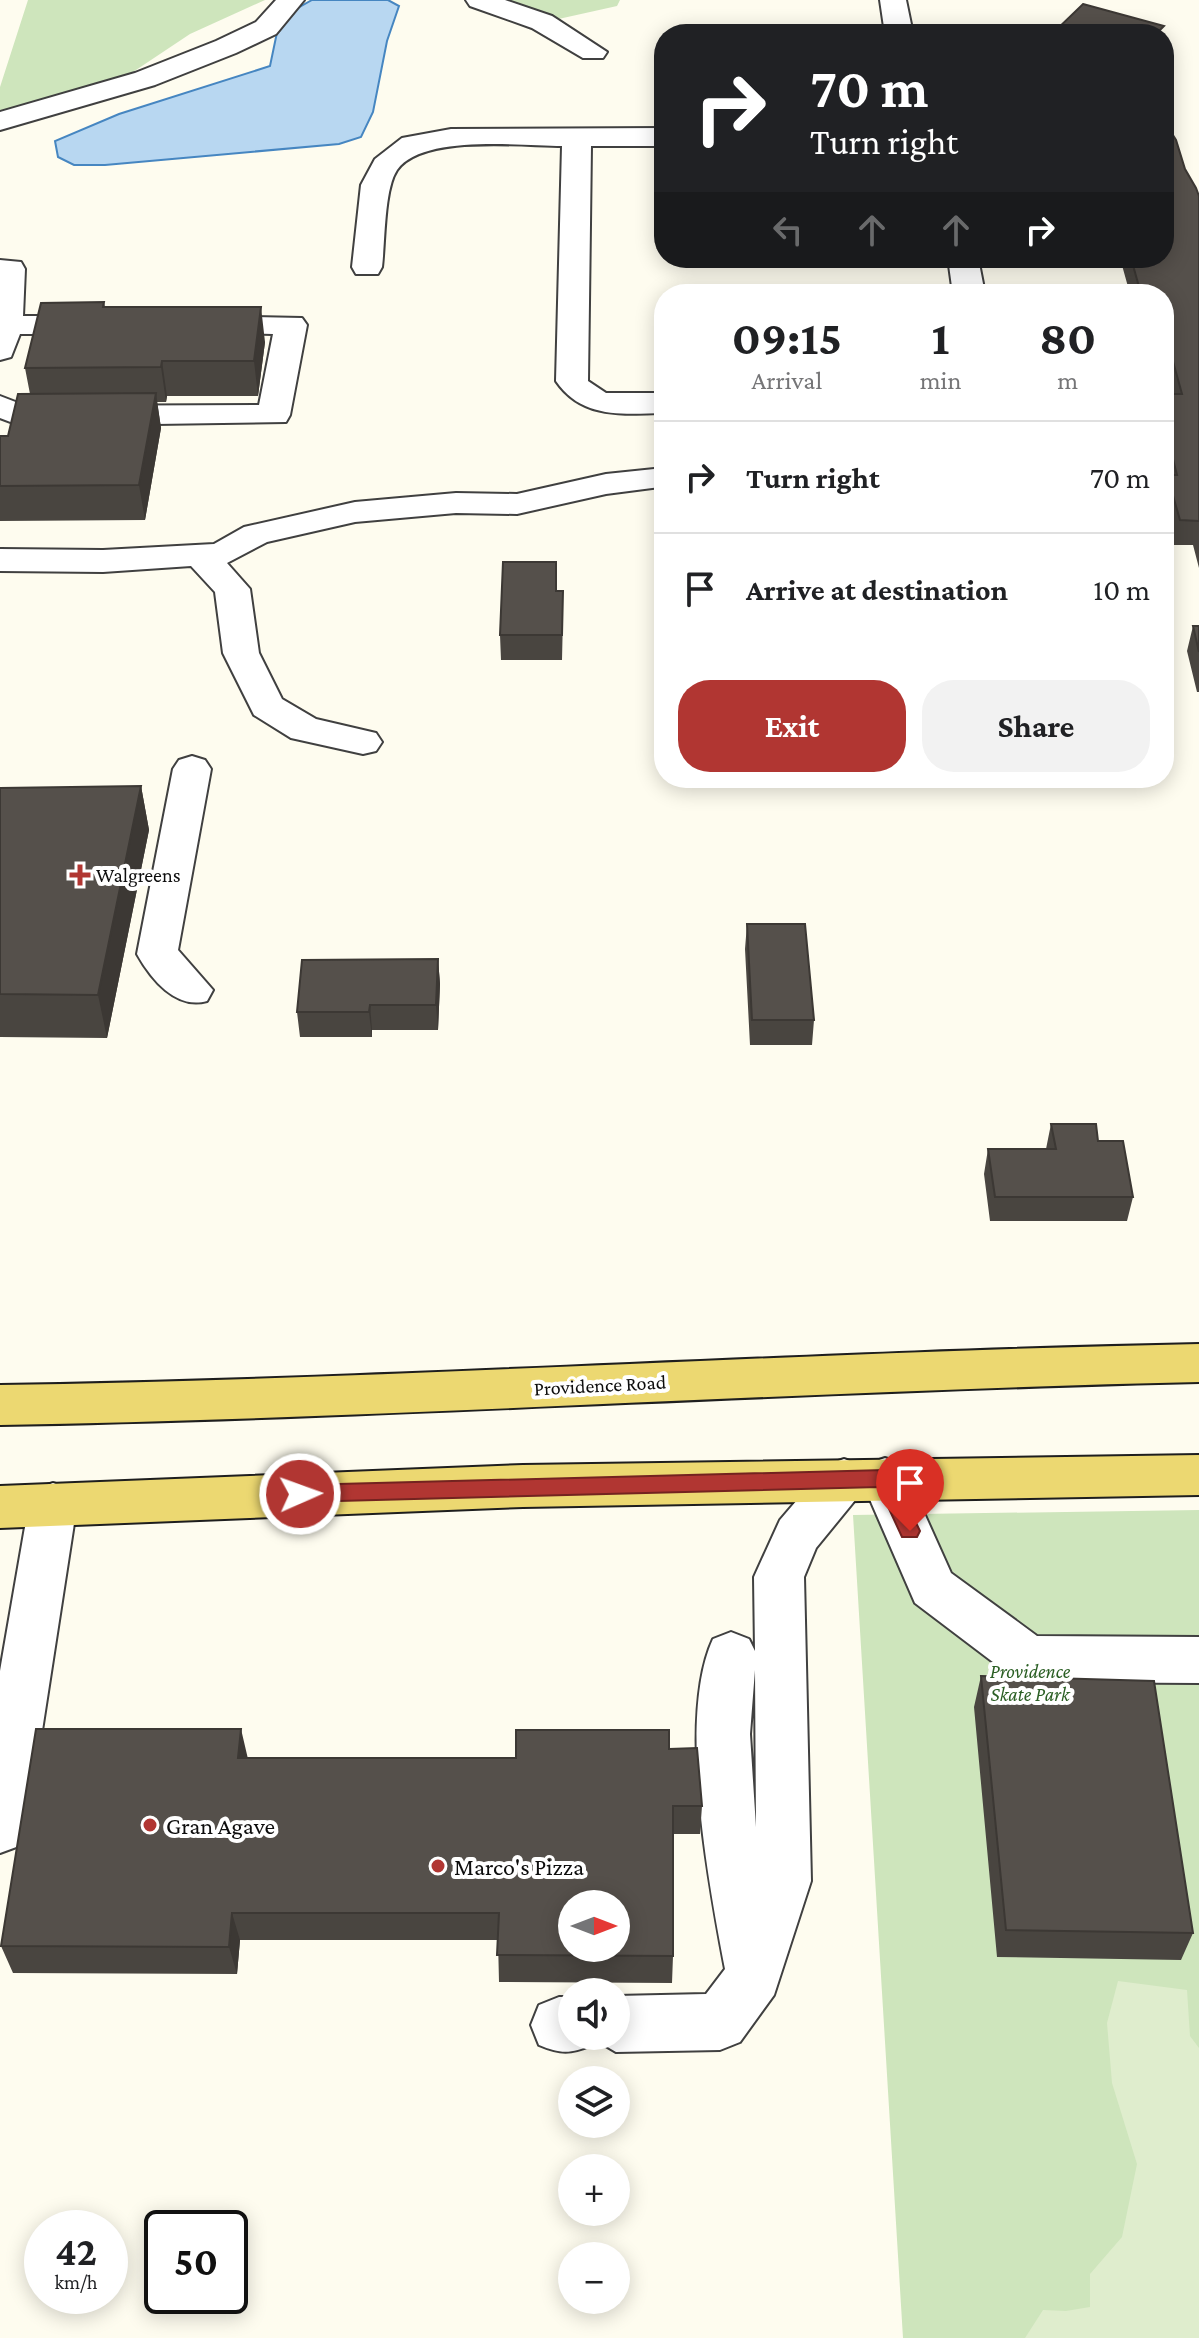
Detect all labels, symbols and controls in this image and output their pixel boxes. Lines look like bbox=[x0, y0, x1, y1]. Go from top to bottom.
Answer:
icon: right bbox=[678, 56, 782, 160]
text: 70 m bbox=[810, 57, 929, 119]
text: Turn right bbox=[810, 122, 958, 162]
icon: left bbox=[766, 208, 810, 252]
icon: ahead bbox=[850, 208, 894, 252]
icon: ahead bbox=[934, 208, 978, 252]
icon: right bbox=[1018, 208, 1062, 252]
text: 09:15 bbox=[732, 311, 842, 364]
text: 1 bbox=[932, 311, 950, 364]
text: 80 bbox=[1039, 311, 1096, 364]
text: Arrival bbox=[751, 366, 822, 395]
text: min bbox=[920, 366, 961, 395]
text: m bbox=[1057, 366, 1078, 395]
icon: right bbox=[678, 455, 722, 499]
text: Turn right bbox=[746, 461, 880, 494]
text: 70 m bbox=[1090, 461, 1150, 494]
icon: arrive bbox=[678, 567, 722, 611]
text: Arrive at destination bbox=[746, 573, 1008, 606]
text: 10 m bbox=[1093, 573, 1150, 606]
button: Exit bbox=[678, 680, 906, 772]
button: Share bbox=[922, 680, 1150, 772]
place label: Walgreens bbox=[96, 864, 181, 887]
marker: Walgreens bbox=[71, 866, 89, 884]
street label: Providence Road bbox=[533, 1371, 667, 1399]
pin bbox=[876, 1449, 944, 1531]
position arrow bbox=[258, 1452, 342, 1536]
icon: arrive bbox=[888, 1461, 932, 1505]
park label: Providence Skate Park bbox=[990, 1660, 1071, 1705]
place label: Gran Agave bbox=[166, 1812, 275, 1839]
marker: Gran Agave bbox=[141, 1816, 159, 1834]
place label: Marco's Pizza bbox=[454, 1853, 584, 1880]
marker: Marco's Pizza bbox=[429, 1857, 447, 1875]
north arrow bbox=[558, 1890, 630, 1962]
map controls bbox=[558, 1890, 630, 2314]
button: sound bbox=[558, 1978, 630, 2050]
button: layers bbox=[558, 2066, 630, 2138]
button: + bbox=[558, 2154, 630, 2226]
speed limit sign: 50 bbox=[144, 2210, 248, 2314]
text: 42 bbox=[55, 2229, 97, 2274]
button: − bbox=[558, 2242, 630, 2314]
text: km/h bbox=[54, 2271, 98, 2293]

